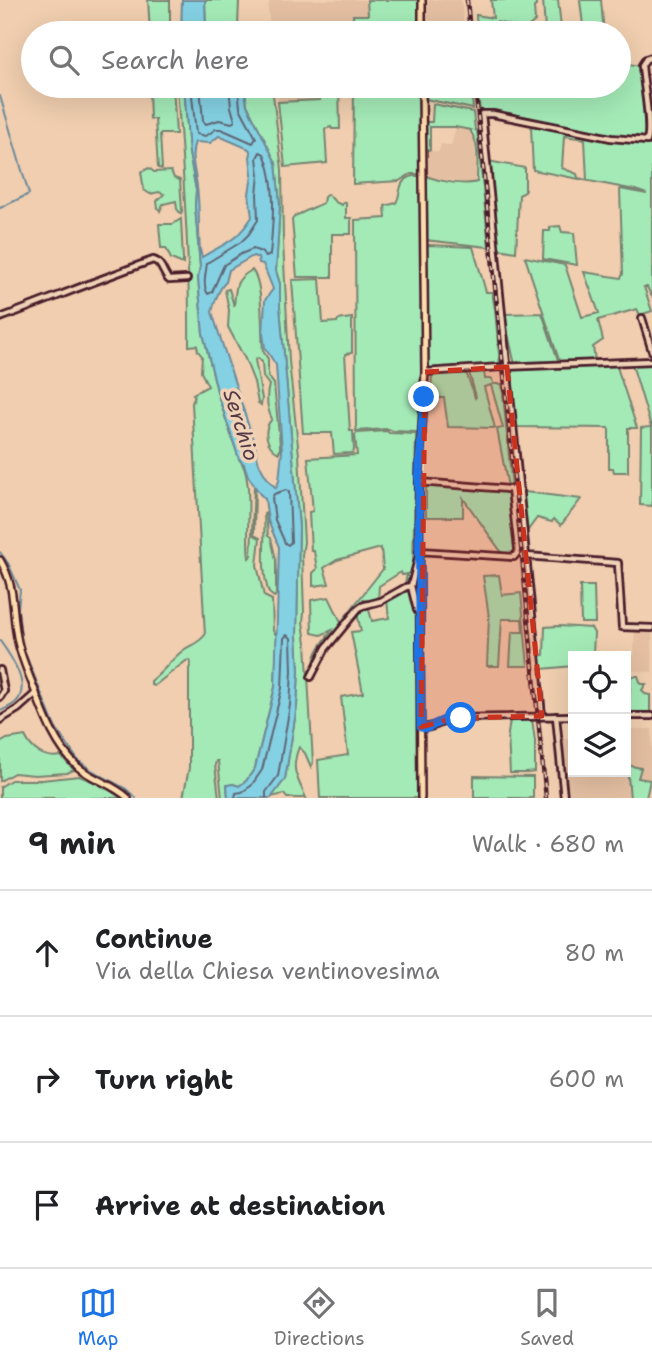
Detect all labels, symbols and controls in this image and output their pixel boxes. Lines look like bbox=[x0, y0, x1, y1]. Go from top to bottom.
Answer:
search box bbox=[21, 21, 631, 98]
icon: search bbox=[45, 41, 83, 79]
text: Search here bbox=[101, 42, 250, 77]
route end bbox=[408, 381, 439, 412]
water label: Serchio bbox=[216, 386, 266, 464]
map controls bbox=[568, 651, 631, 777]
button: locate bbox=[568, 651, 631, 714]
route start bbox=[445, 702, 476, 733]
button: layers bbox=[568, 714, 631, 777]
text: 9 min bbox=[28, 823, 115, 864]
text: Walk · 680 m bbox=[472, 829, 624, 859]
text: Continue bbox=[95, 921, 213, 956]
icon: ahead bbox=[28, 934, 66, 972]
text: 80 m bbox=[565, 938, 624, 968]
text: Via della Chiesa ventinovesima bbox=[95, 956, 440, 986]
icon: right bbox=[28, 1060, 66, 1098]
text: Turn right bbox=[95, 1062, 233, 1097]
text: 600 m bbox=[549, 1064, 624, 1094]
icon: arrive bbox=[28, 1186, 66, 1224]
text: Arrive at destination bbox=[95, 1188, 385, 1223]
tab: Map bbox=[78, 1284, 118, 1351]
tab: Directions bbox=[274, 1284, 365, 1351]
tab: Saved bbox=[520, 1284, 574, 1351]

